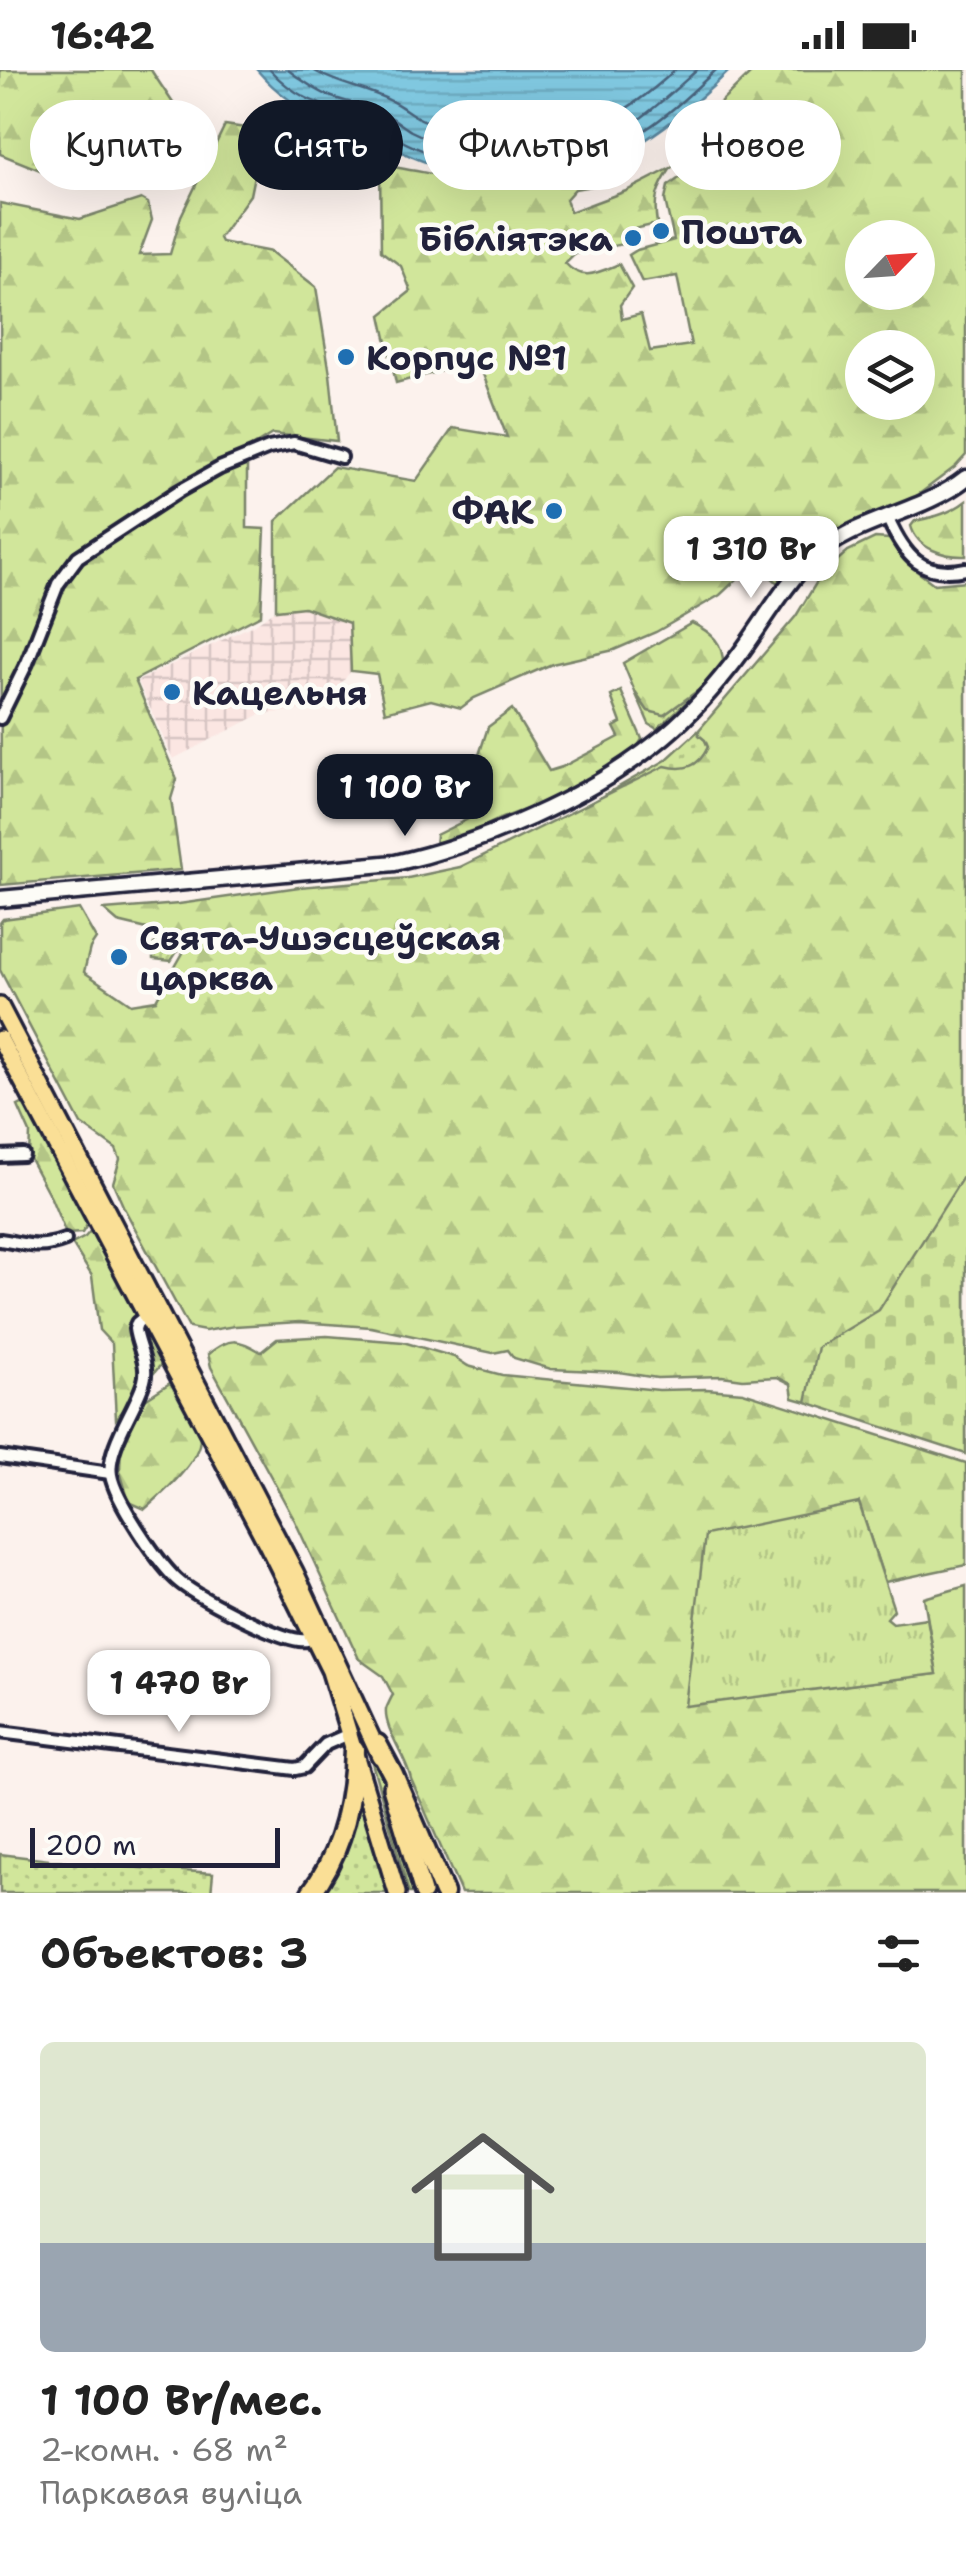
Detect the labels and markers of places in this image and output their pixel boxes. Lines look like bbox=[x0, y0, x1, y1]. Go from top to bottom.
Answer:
place label: Пошта bbox=[681, 208, 802, 255]
place label: Бібліятэка bbox=[419, 215, 613, 262]
marker: Пошта bbox=[650, 220, 672, 242]
marker: Бібліятэка bbox=[622, 227, 644, 249]
place label: Корпус №1 bbox=[366, 334, 567, 381]
marker: Корпус №1 bbox=[335, 346, 357, 368]
place label: ФАК bbox=[451, 488, 534, 535]
marker: ФАК bbox=[543, 500, 565, 522]
pin: 1 310 Br bbox=[648, 516, 854, 601]
place label: Кацельня bbox=[192, 669, 368, 716]
marker: Кацельня bbox=[161, 681, 183, 703]
pin: 1 100 Br bbox=[302, 754, 508, 839]
place label: Свята-Ушэсцеўская царква bbox=[139, 914, 501, 1001]
marker: Свята-Ушэсцеўская царква bbox=[108, 946, 130, 968]
pin: 1 470 Br bbox=[76, 1650, 282, 1735]

